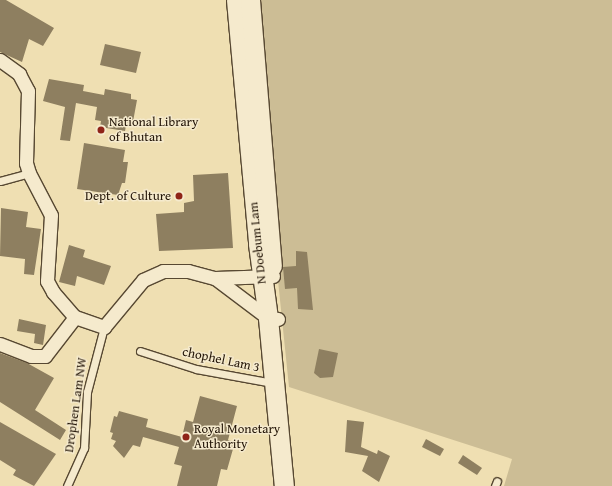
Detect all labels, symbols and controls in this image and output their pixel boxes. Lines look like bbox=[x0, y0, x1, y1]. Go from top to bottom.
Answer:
place label: National Library of Bhutan bbox=[109, 115, 198, 146]
marker: National Library of Bhutan bbox=[96, 125, 106, 135]
place label: Dept. of Culture bbox=[85, 188, 171, 204]
marker: Dept. of Culture bbox=[174, 191, 184, 201]
street label: N Doebum Lam bbox=[246, 201, 270, 285]
street label: chophel Lam 3 bbox=[181, 344, 261, 376]
street label: Drophen Lam NW bbox=[62, 356, 90, 454]
place label: Royal Monetary Authority bbox=[194, 422, 280, 453]
marker: Royal Monetary Authority bbox=[181, 432, 191, 442]

